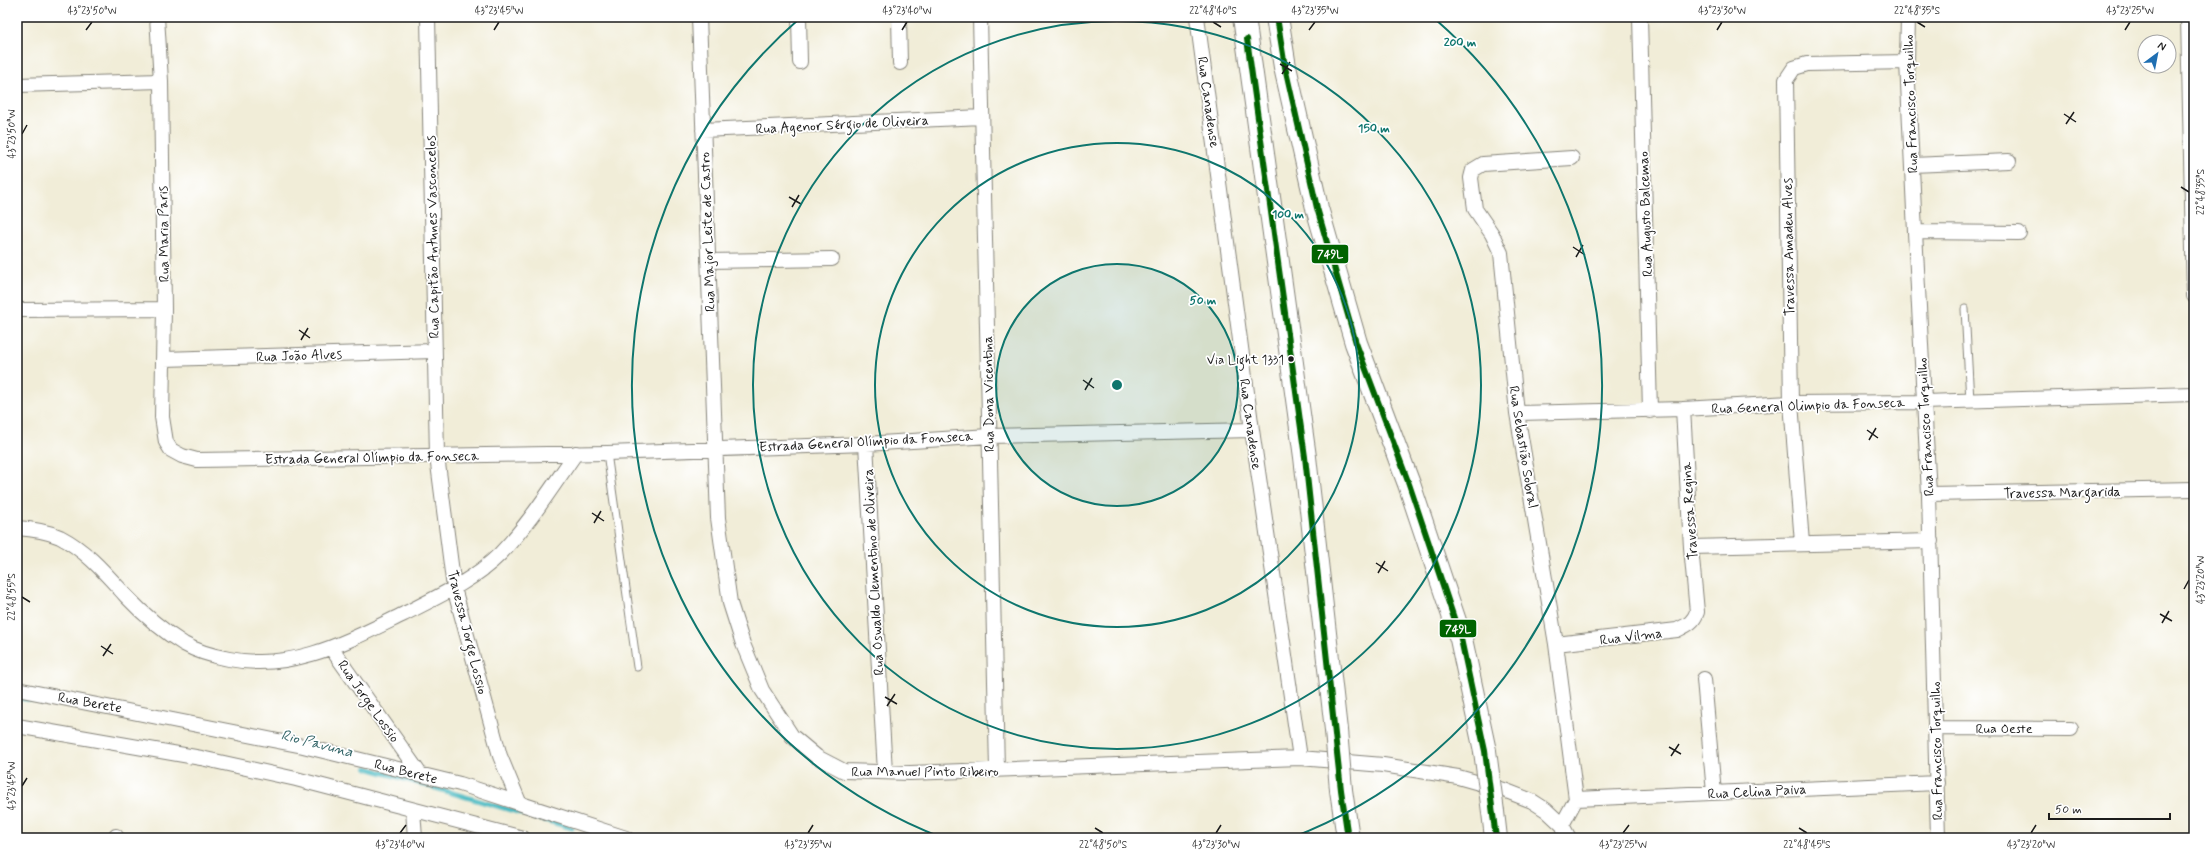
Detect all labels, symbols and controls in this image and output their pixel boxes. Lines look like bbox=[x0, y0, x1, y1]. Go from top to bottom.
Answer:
text: 43°23'50"W bbox=[67, 4, 117, 18]
text: 43°23'45"W bbox=[475, 4, 523, 18]
text: 43°23'40"W bbox=[883, 4, 931, 18]
text: 22°48'40"S bbox=[1189, 4, 1237, 18]
text: 43°23'35"W bbox=[1291, 4, 1339, 18]
text: 43°23'30"W bbox=[1698, 4, 1746, 18]
text: 22°48'35"S bbox=[1894, 4, 1940, 18]
text: 43°23'25"W bbox=[2106, 4, 2154, 18]
street label: Rua Francisco Torquilho bbox=[1900, 34, 1922, 174]
north arrow bbox=[2137, 34, 2177, 74]
text: 200 m bbox=[1444, 35, 1477, 51]
text: N bbox=[2155, 38, 2169, 54]
street label: Rua Canadense bbox=[1193, 55, 1223, 149]
text: 43°23'50"W bbox=[5, 109, 19, 159]
street label: Rua Agenor Sérgio de Oliveira bbox=[755, 111, 929, 141]
text: 150 m bbox=[1358, 121, 1390, 137]
street label: Rua Capitão Antunes Vasconcelos bbox=[422, 135, 444, 339]
street label: Rua Augusto Balcemao bbox=[1635, 151, 1657, 277]
street label: Rua Major Leite de Castro bbox=[696, 152, 720, 312]
text: 22°48'35"S bbox=[2194, 169, 2208, 215]
street label: Travessa Amadeu Alves bbox=[1779, 177, 1799, 316]
street label: Rua Maria Paris bbox=[154, 185, 174, 282]
text: 100 m bbox=[1272, 207, 1305, 223]
line badge: 749L bbox=[1311, 244, 1349, 264]
text: 749L bbox=[1317, 248, 1343, 262]
text: 50 m bbox=[1190, 293, 1217, 309]
street label: Rua Dona Vicentina bbox=[979, 336, 999, 452]
street label: Rua João Alves bbox=[256, 345, 343, 366]
place label: Via Light 1331 bbox=[1207, 352, 1284, 371]
marker: Via Light 1331 bbox=[1286, 354, 1296, 364]
street label: Rua Francisco Torquilho bbox=[1913, 357, 1939, 497]
street label: Rua Canadense bbox=[1235, 377, 1265, 471]
centre of rings bbox=[1110, 378, 1124, 392]
street label: Rua Sebastião Sobral bbox=[1504, 384, 1542, 510]
street label: Rua General Olimpio da Fonseca bbox=[1711, 394, 1906, 418]
street label: Estrada General Olímpio da Fonseca bbox=[759, 427, 974, 457]
street label: Estrada General Olímpio da Fonseca bbox=[265, 447, 480, 469]
street label: Travessa Regina bbox=[1678, 461, 1702, 560]
street label: Rua Oswaldo Clementino de Oliveira bbox=[860, 468, 888, 676]
street label: Travessa Margarida bbox=[2003, 483, 2121, 505]
text: 43°23'20"W bbox=[2194, 556, 2208, 604]
street label: Travessa Jorge Lossio bbox=[441, 568, 491, 697]
text: 22°48'55"S bbox=[5, 573, 19, 621]
line badge: 749L bbox=[1439, 619, 1477, 638]
text: 749L bbox=[1445, 623, 1471, 637]
street label: Rua Vilma bbox=[1599, 624, 1664, 650]
street label: Rua Jorge Lossio bbox=[332, 657, 403, 747]
street label: Rua Francisco Torquilho bbox=[1927, 681, 1947, 821]
street label: Rua Berete bbox=[56, 689, 123, 717]
street label: Rua Oeste bbox=[1975, 720, 2033, 738]
water label: Rio Pavuna bbox=[279, 725, 355, 763]
street label: Rua Berete bbox=[372, 755, 439, 789]
text: 43°23'45"W bbox=[5, 762, 19, 810]
street label: Rua Manuel Pinto Ribeiro bbox=[851, 763, 999, 781]
street label: Rua Celina Paiva bbox=[1707, 780, 1807, 804]
scale bar bbox=[2049, 795, 2170, 821]
text: 50 m bbox=[2055, 802, 2082, 818]
text: 43°23'40"W bbox=[376, 838, 424, 852]
text: 43°23'35"W bbox=[784, 838, 832, 852]
text: 22°48'50"S bbox=[1079, 838, 1127, 852]
text: 43°23'30"W bbox=[1192, 838, 1240, 852]
text: 43°23'25"W bbox=[1599, 838, 1647, 852]
text: 22°48'45"S bbox=[1783, 838, 1831, 852]
text: 43°23'20"W bbox=[2007, 838, 2055, 852]

